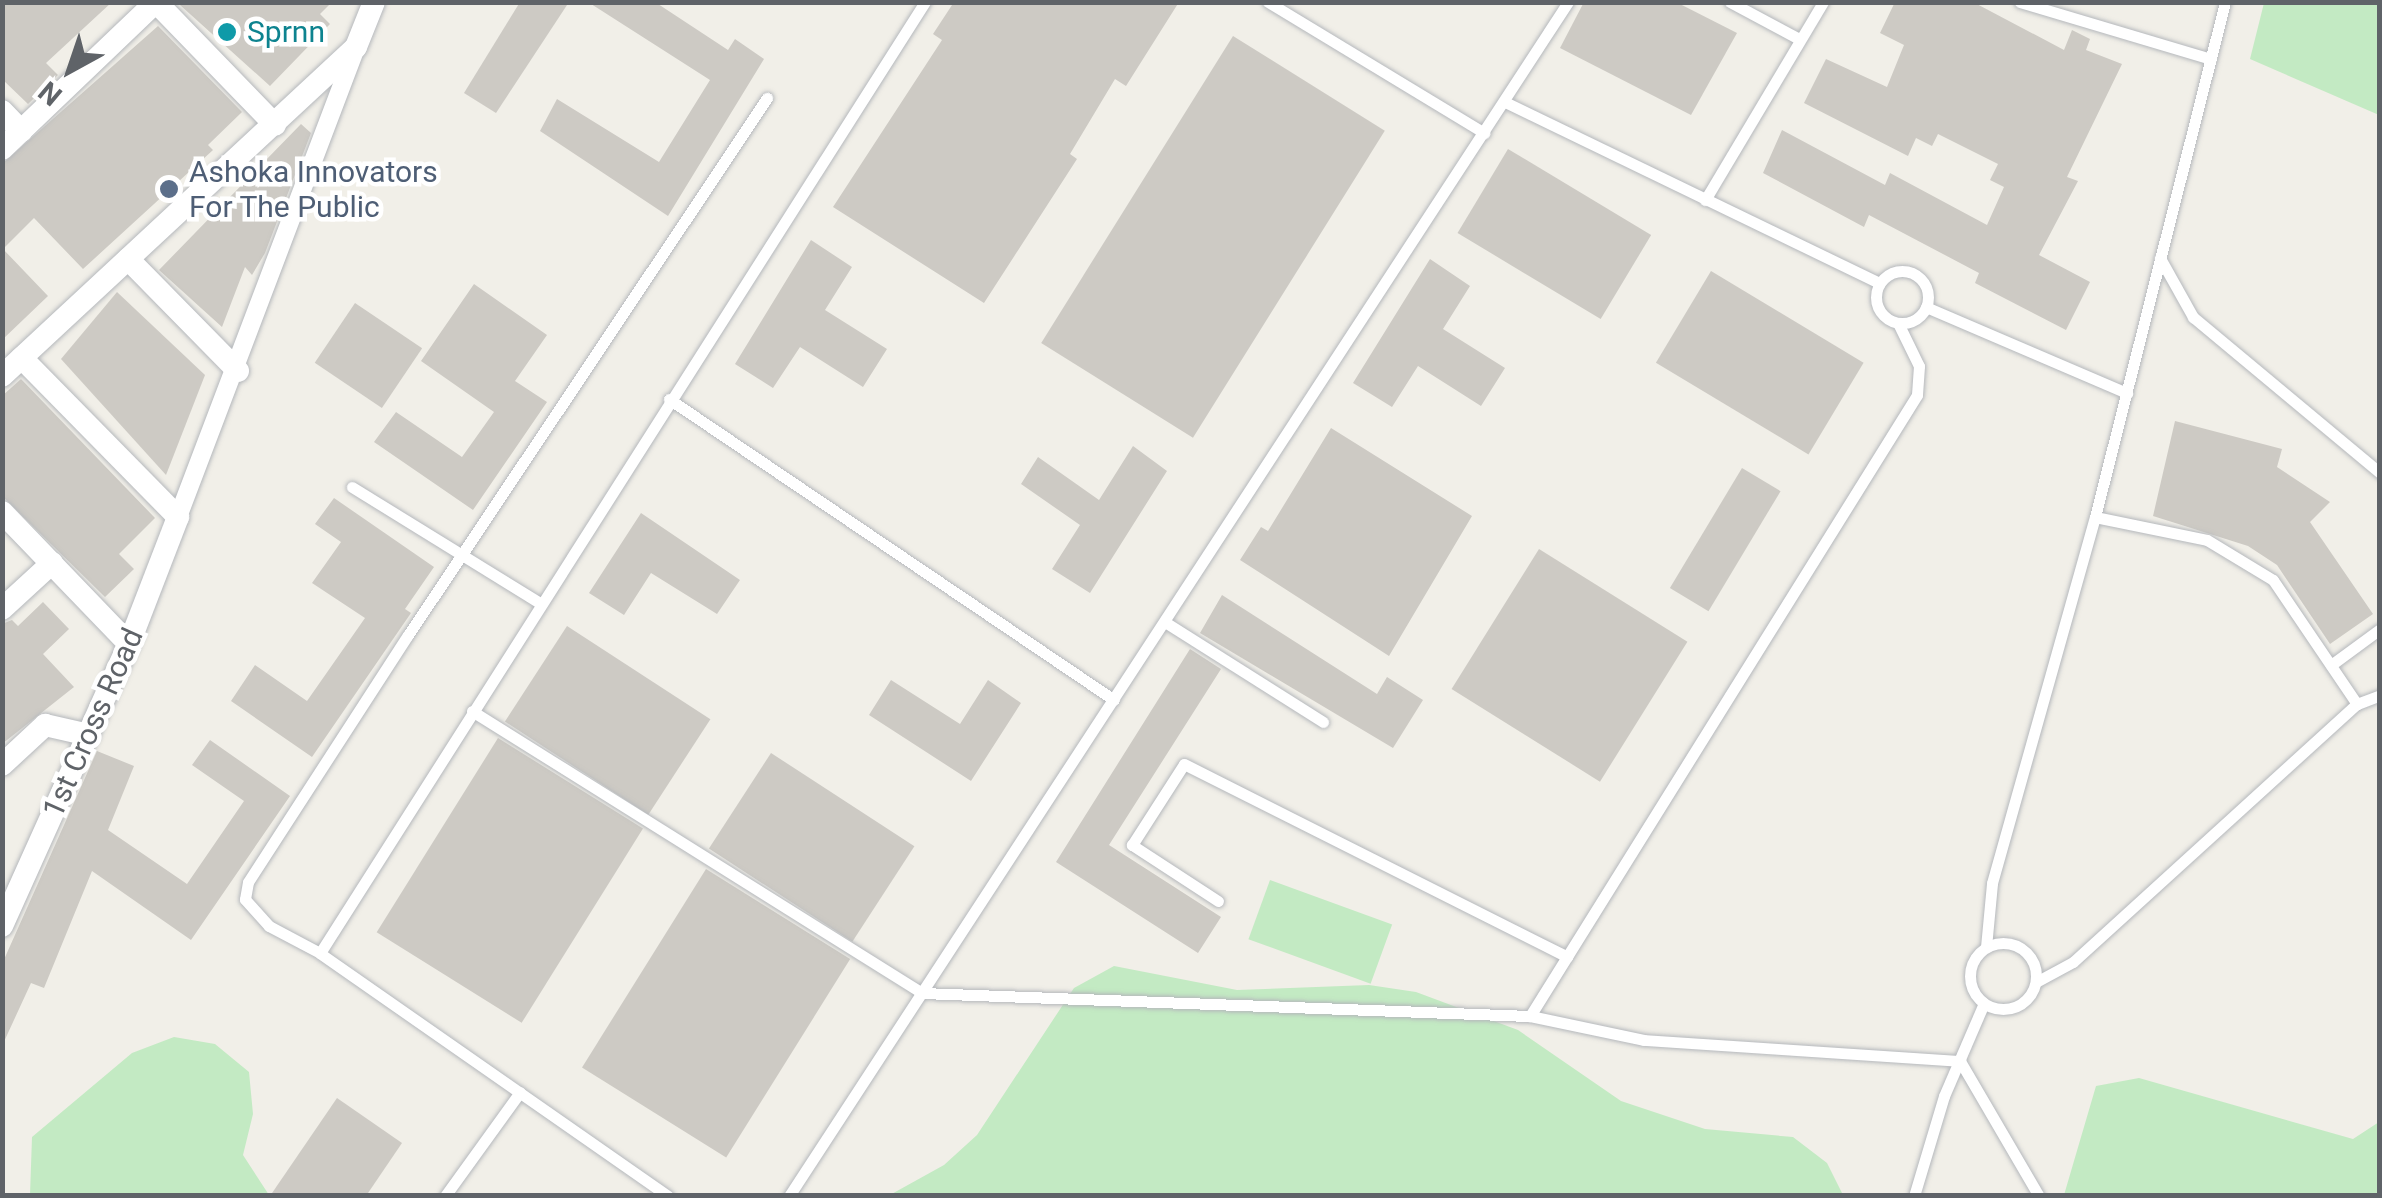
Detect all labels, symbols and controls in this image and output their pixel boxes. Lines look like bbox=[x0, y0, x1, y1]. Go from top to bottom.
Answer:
place label: Sprnn bbox=[247, 14, 325, 50]
north arrow bbox=[20, 20, 120, 120]
marker: Sprnn bbox=[216, 21, 238, 43]
text: N bbox=[32, 74, 69, 112]
place label: Ashoka Innovators For The Public bbox=[189, 154, 438, 224]
marker: Ashoka Innovators For The Public bbox=[158, 178, 180, 200]
street label: 1st Cross Road bbox=[35, 623, 151, 823]

